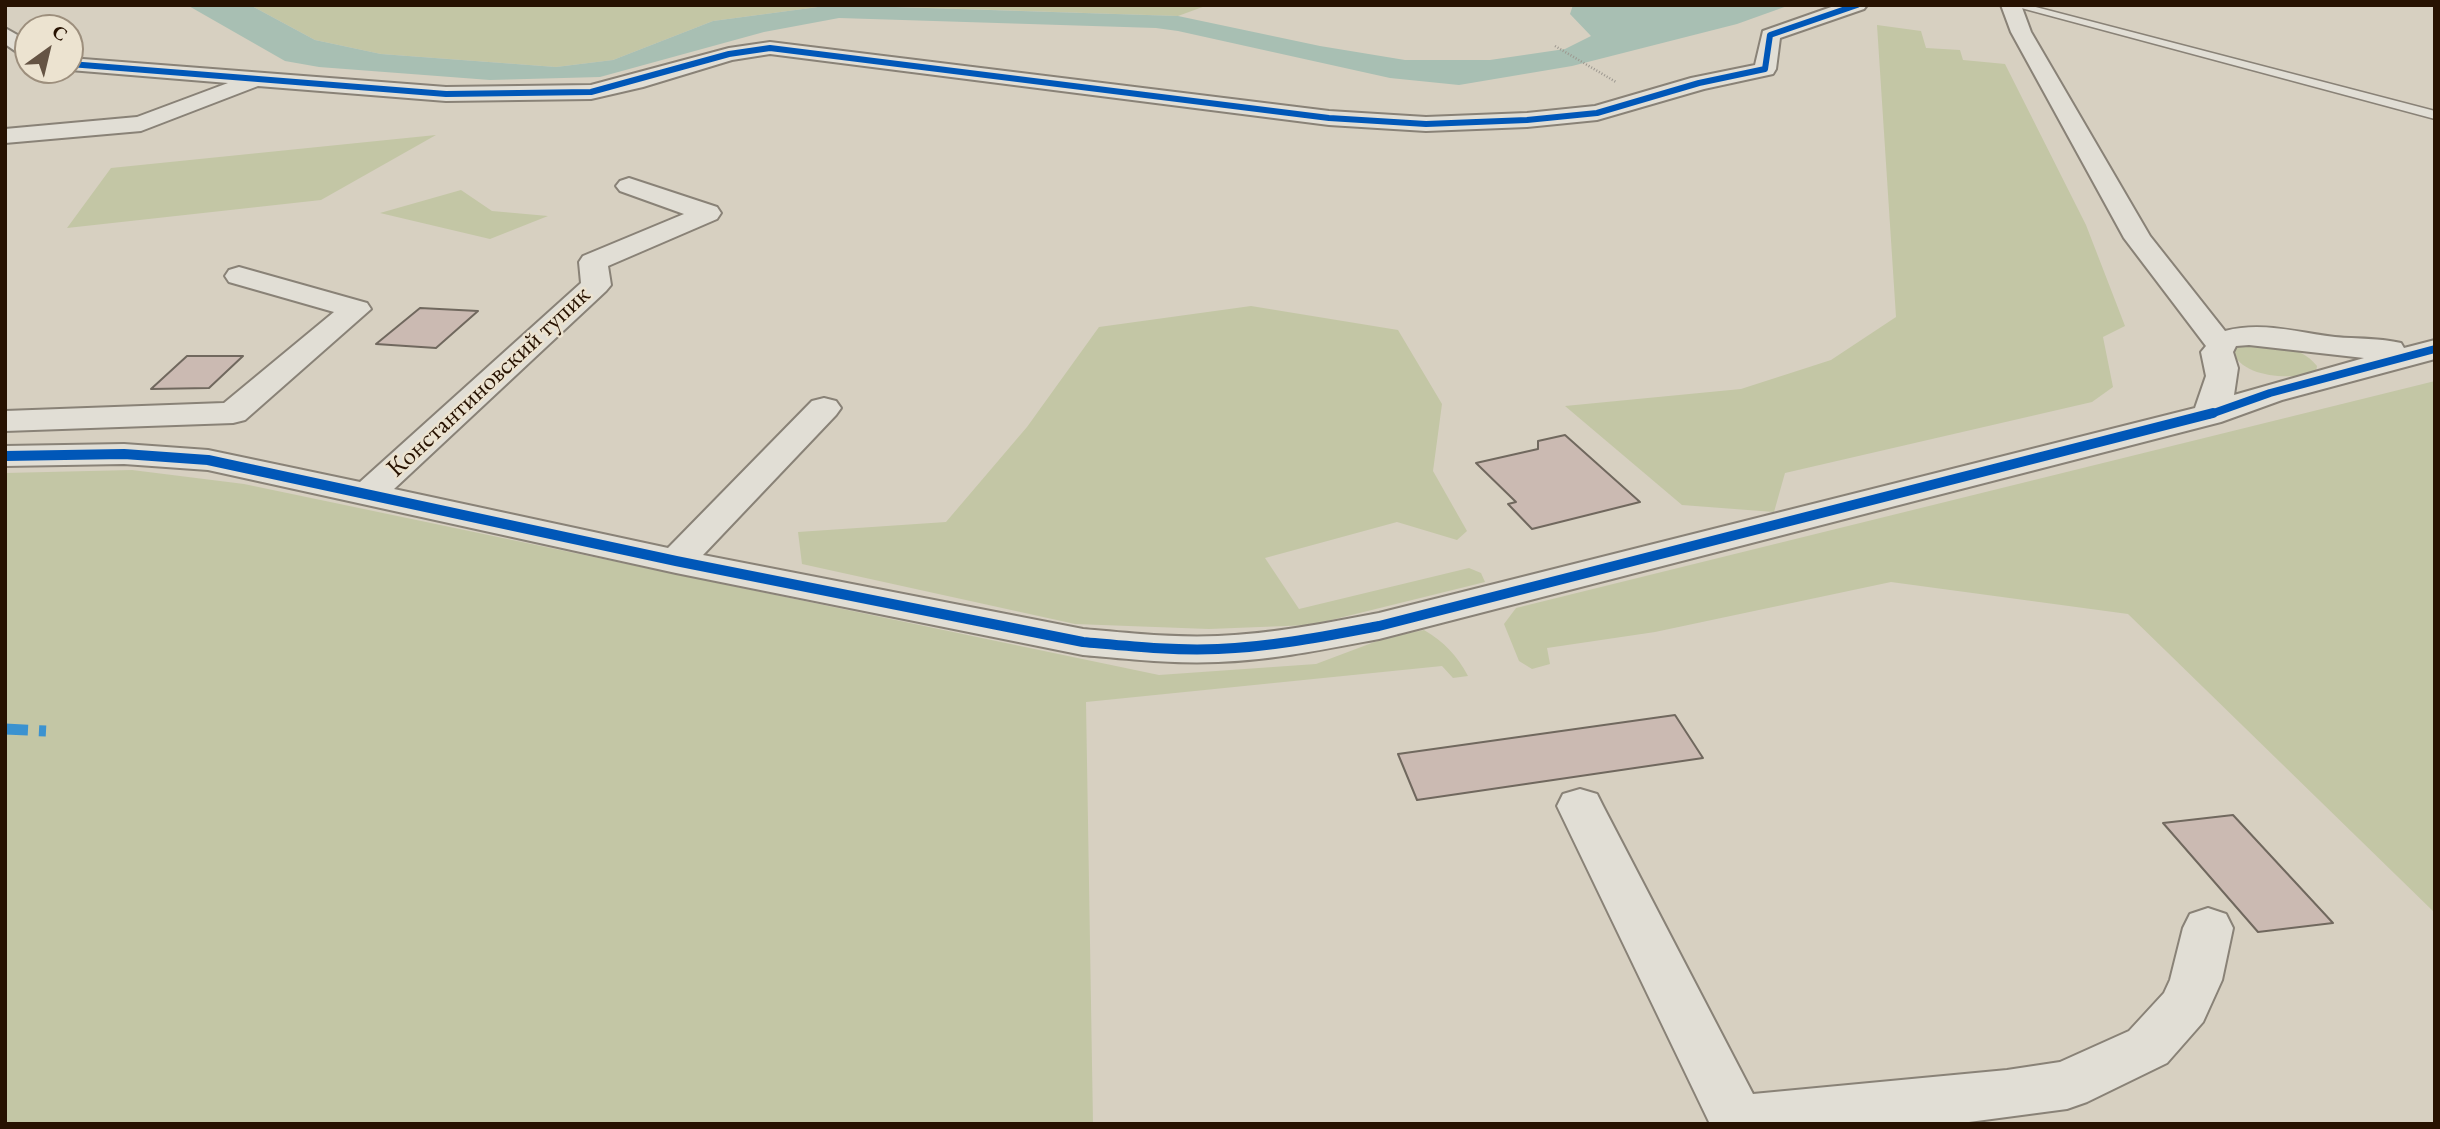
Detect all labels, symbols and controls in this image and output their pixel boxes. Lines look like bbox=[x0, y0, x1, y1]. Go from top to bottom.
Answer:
north arrow bbox=[14, 14, 84, 84]
text: С bbox=[47, 19, 72, 47]
street label: Константиновский тупик bbox=[381, 280, 597, 484]

